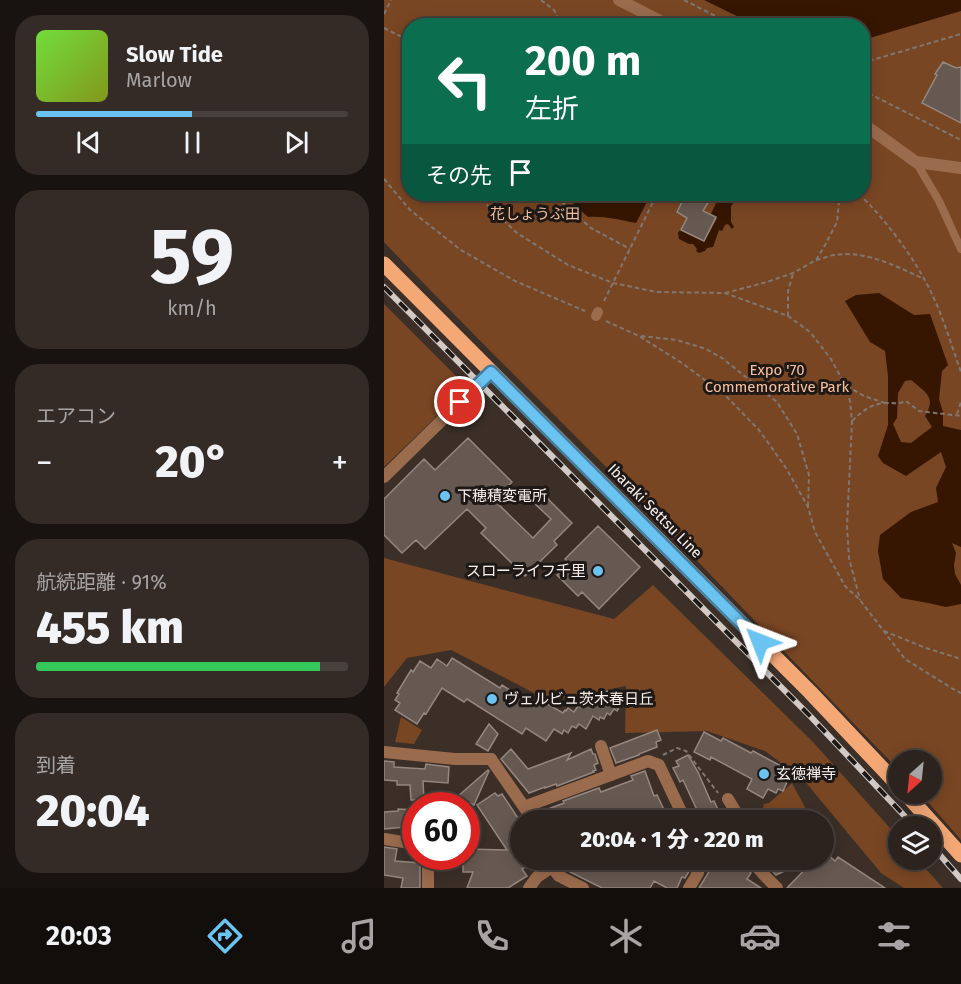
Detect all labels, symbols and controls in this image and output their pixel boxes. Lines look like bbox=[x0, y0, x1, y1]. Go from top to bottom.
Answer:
text: 200 m bbox=[525, 36, 641, 86]
text: Slow Tide bbox=[126, 41, 223, 68]
icon: left bbox=[426, 42, 504, 120]
text: Marlow bbox=[126, 68, 192, 92]
text: 左折 bbox=[525, 93, 579, 125]
icon: previous bbox=[72, 126, 105, 159]
icon: pause bbox=[176, 126, 209, 159]
icon: next bbox=[280, 126, 313, 159]
icon: arrive bbox=[504, 156, 537, 189]
text: その先 bbox=[426, 162, 492, 189]
park label: 花しょうぶ田 bbox=[490, 205, 580, 223]
text: 59 bbox=[150, 210, 234, 304]
text: km/h bbox=[167, 296, 217, 320]
park label: Expo '70 Commemorative Park bbox=[705, 361, 850, 396]
pin bbox=[434, 376, 485, 427]
icon: arrive bbox=[443, 385, 476, 418]
text: エアコン bbox=[36, 404, 116, 428]
text: 20° bbox=[155, 435, 229, 489]
text: − bbox=[36, 443, 53, 483]
text: + bbox=[332, 443, 348, 483]
street label: Ibaraki Settsu Line bbox=[604, 460, 706, 562]
place label: 下穂積変電所 bbox=[457, 487, 547, 505]
marker: 下穂積変電所 bbox=[438, 489, 452, 503]
place label: スローライフ千里 bbox=[466, 562, 586, 580]
marker: スローライフ千里 bbox=[591, 564, 605, 578]
text: 航続距離 · 91% bbox=[36, 570, 167, 594]
text: 455 km bbox=[36, 601, 184, 655]
position arrow bbox=[728, 610, 792, 674]
place label: ヴェルビュ茨木春日丘 bbox=[504, 690, 654, 708]
marker: ヴェルビュ茨木春日丘 bbox=[485, 692, 499, 706]
north arrow bbox=[888, 750, 942, 804]
map controls bbox=[888, 750, 942, 870]
text: 到着 bbox=[36, 753, 76, 777]
place label: 玄徳禅寺 bbox=[776, 765, 836, 783]
marker: 玄徳禅寺 bbox=[757, 767, 771, 781]
text: 20:04 bbox=[36, 784, 150, 838]
speed limit sign: 60 bbox=[402, 792, 480, 870]
button: layers bbox=[888, 816, 942, 870]
text: 20:04 · 1 分 · 220 m bbox=[580, 826, 764, 853]
icon: directions bbox=[204, 915, 246, 957]
icon: music bbox=[338, 915, 380, 957]
icon: phone bbox=[471, 915, 513, 957]
icon: climate bbox=[605, 915, 647, 957]
icon: car bbox=[739, 915, 781, 957]
icon: filters bbox=[873, 915, 915, 957]
text: 20:03 bbox=[46, 920, 112, 952]

